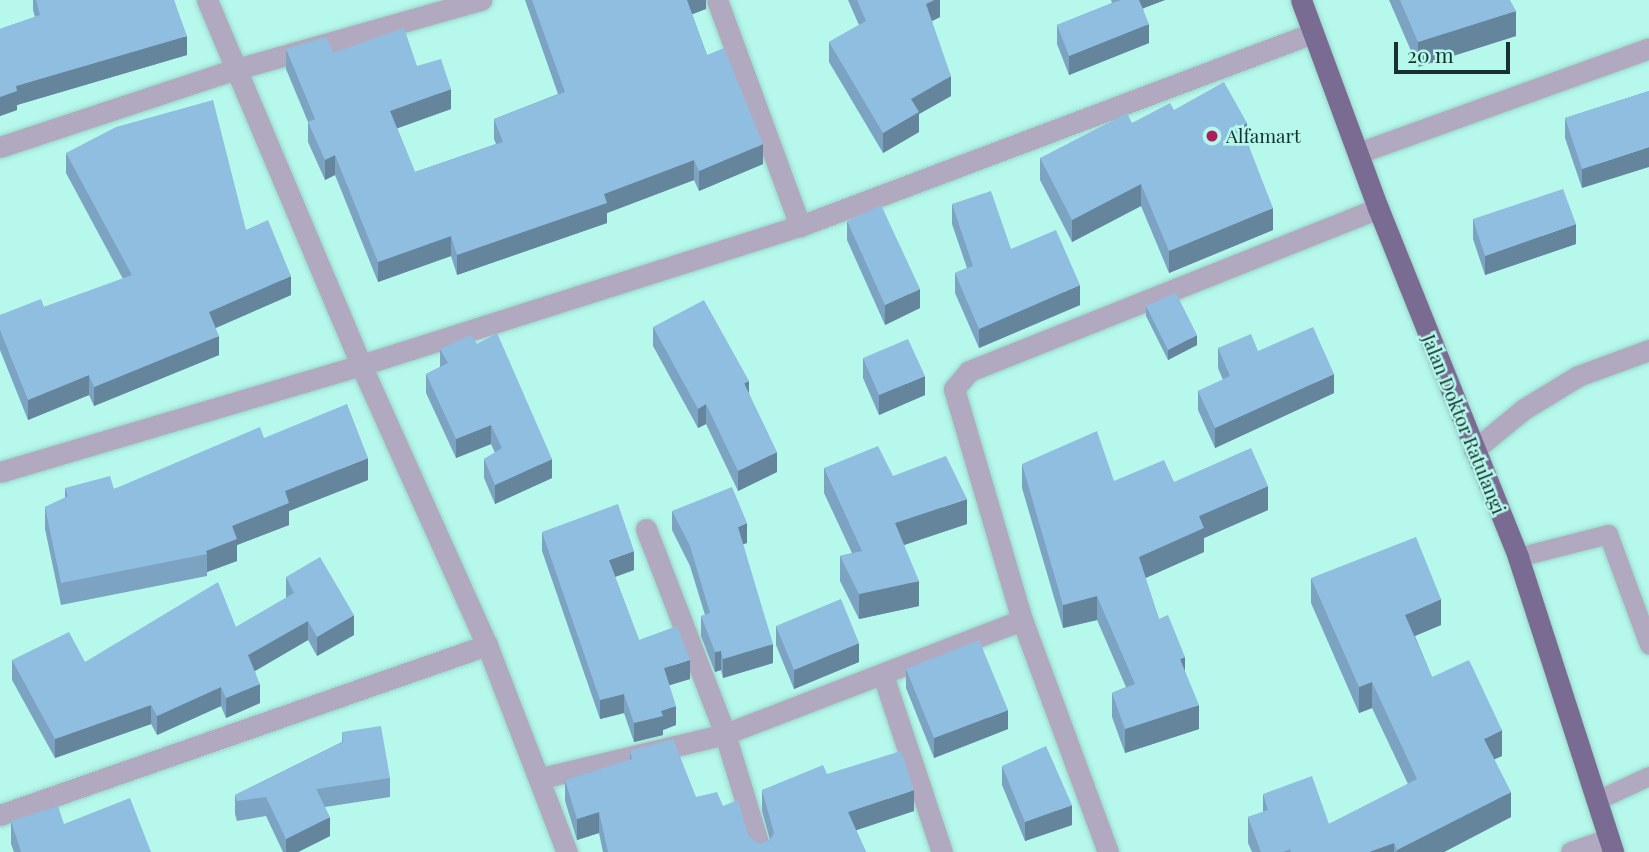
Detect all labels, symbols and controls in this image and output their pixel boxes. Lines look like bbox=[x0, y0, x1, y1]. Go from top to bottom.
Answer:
scale bar bbox=[1397, 28, 1512, 72]
text: 20 m bbox=[1407, 40, 1454, 68]
place label: Alfamart bbox=[1226, 125, 1301, 147]
marker: Alfamart bbox=[1204, 128, 1220, 144]
street label: Jalan Doktor Ratulangi bbox=[1417, 331, 1511, 517]

